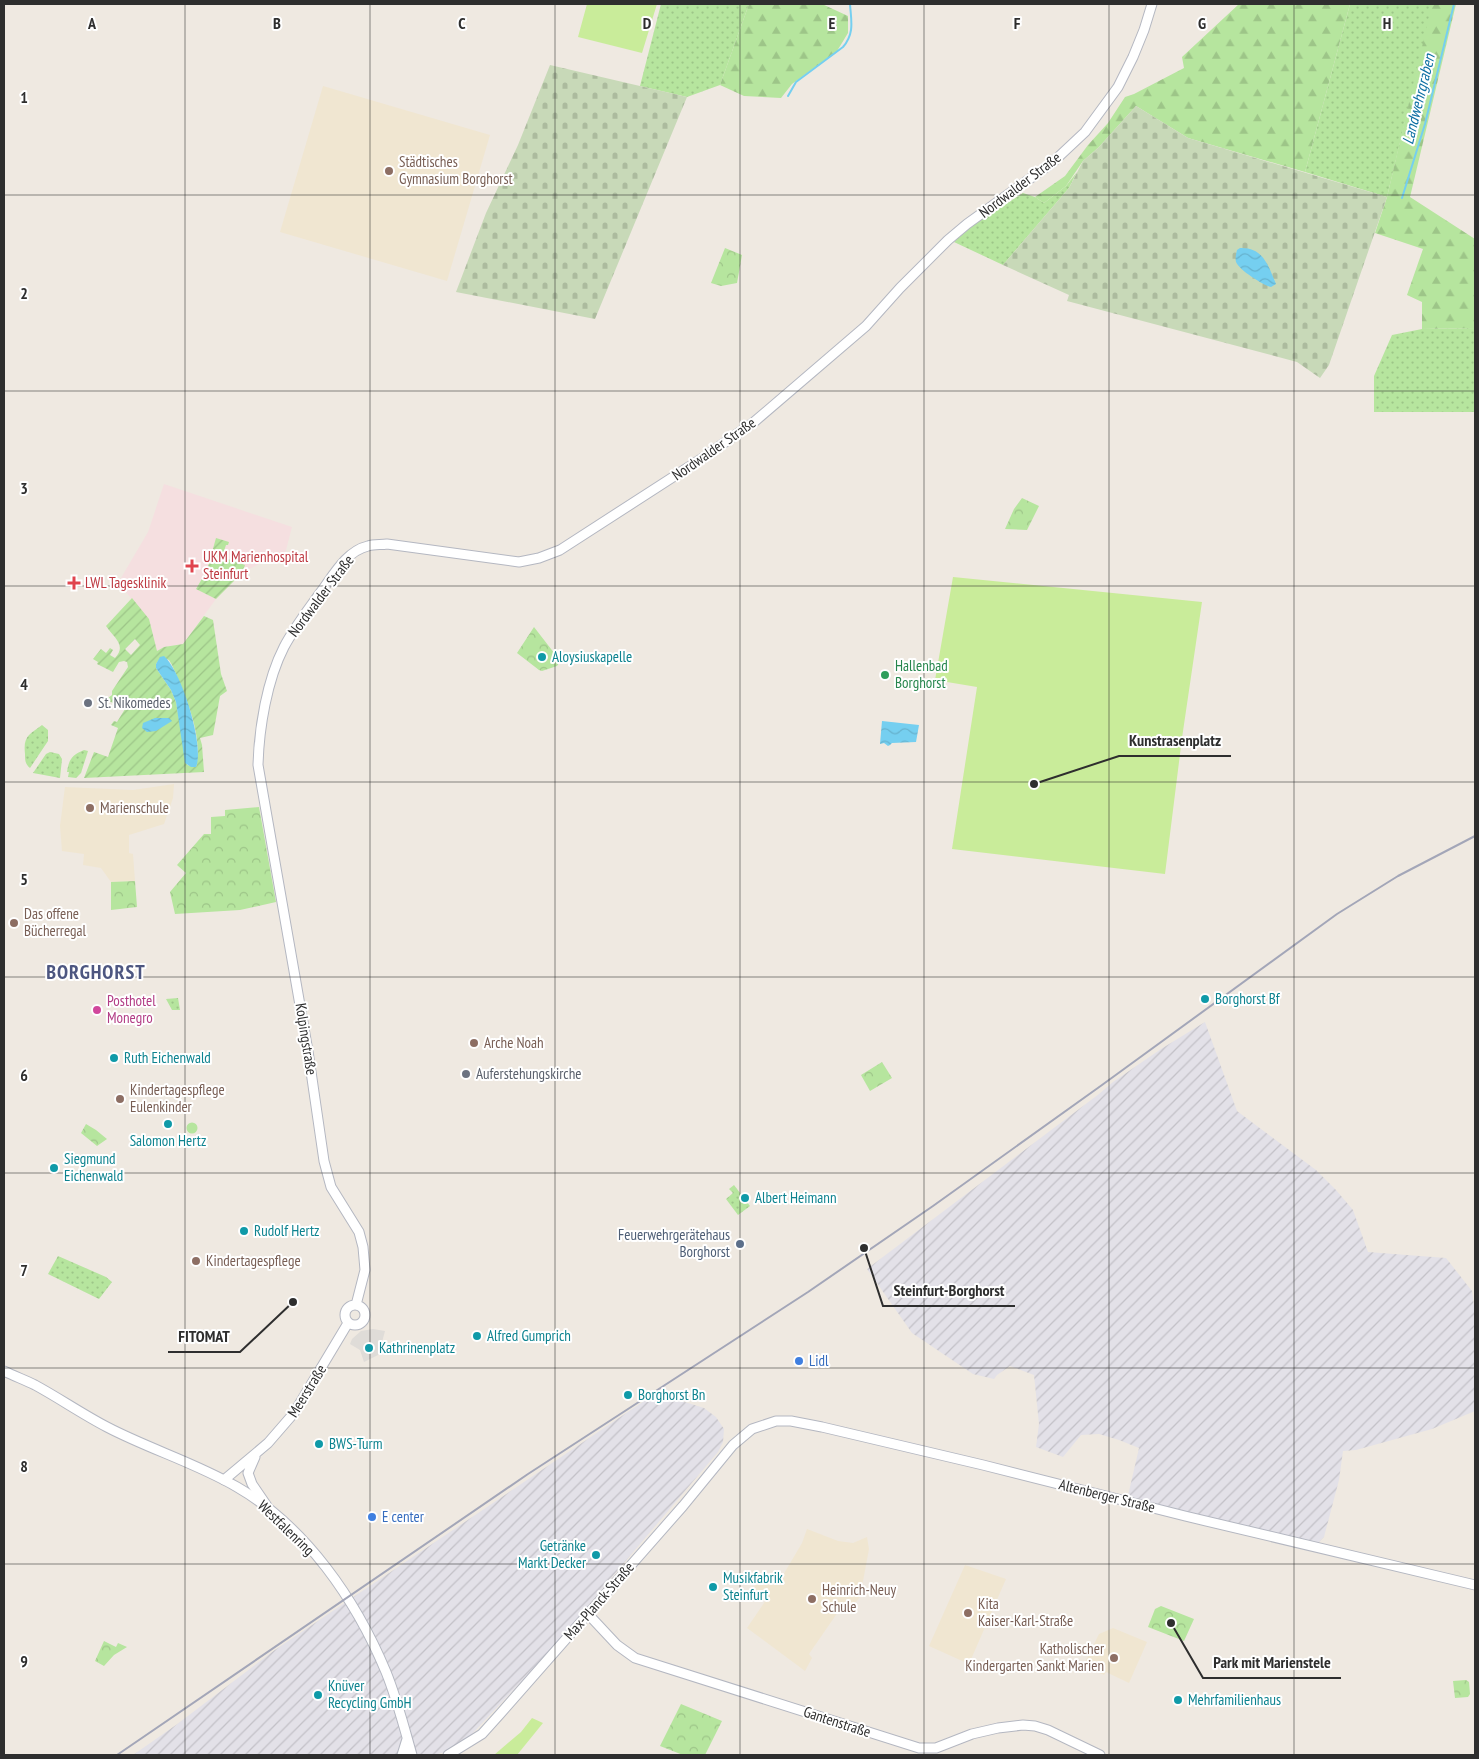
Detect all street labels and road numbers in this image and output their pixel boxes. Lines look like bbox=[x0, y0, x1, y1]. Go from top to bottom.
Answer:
street label: Nordwalder Straße bbox=[975, 148, 1064, 222]
street label: Nordwalder Straße bbox=[668, 413, 759, 484]
street label: Nordwalder Straße bbox=[284, 551, 358, 640]
street label: Kolpingstraße bbox=[291, 1002, 322, 1076]
street label: Meerstraße bbox=[283, 1361, 330, 1421]
street label: Altenberger Straße bbox=[1057, 1474, 1157, 1517]
street label: Westfalenring bbox=[254, 1496, 319, 1559]
street label: Max-Planck-Straße bbox=[559, 1558, 638, 1644]
street label: Gantenstraße bbox=[801, 1702, 873, 1741]

